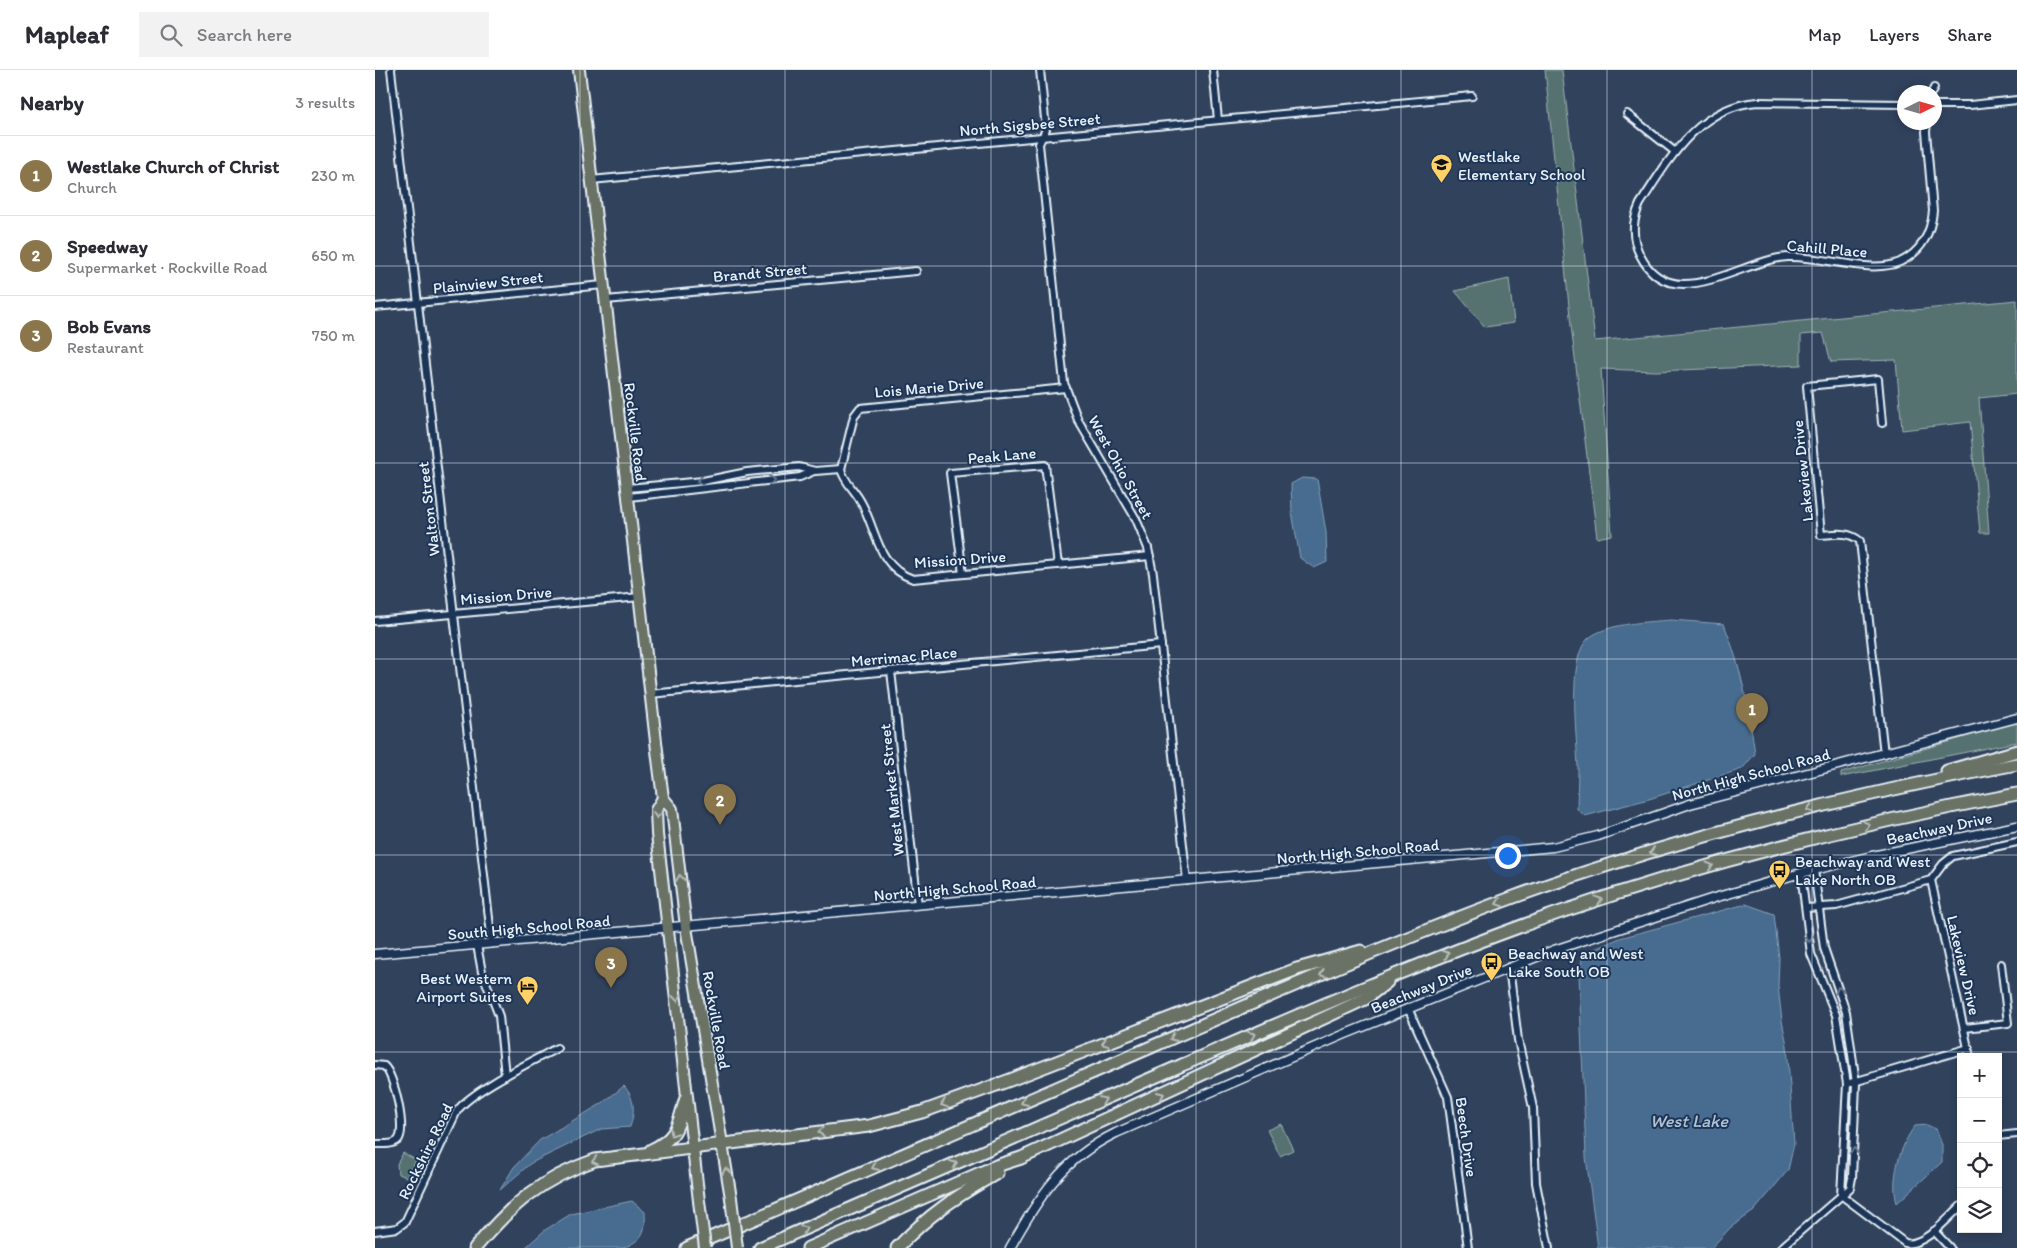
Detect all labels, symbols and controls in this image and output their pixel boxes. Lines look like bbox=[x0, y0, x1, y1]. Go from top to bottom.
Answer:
search box bbox=[139, 12, 489, 57]
text: Mapleaf bbox=[25, 20, 109, 49]
icon: search bbox=[157, 21, 185, 49]
text: Search here bbox=[197, 23, 292, 46]
text: Map bbox=[1808, 24, 1841, 46]
text: Layers bbox=[1869, 24, 1919, 46]
text: Share bbox=[1947, 24, 1992, 46]
north arrow bbox=[1897, 85, 1942, 130]
text: Nearby bbox=[20, 90, 84, 115]
text: 3 results bbox=[295, 93, 355, 112]
street label: North Sigsbee Street bbox=[959, 109, 1101, 140]
place label: Westlake Elementary School bbox=[1458, 147, 1586, 184]
school or university icon: Westlake Elementary School bbox=[1430, 153, 1454, 184]
text: Westlake Church of Christ bbox=[67, 155, 279, 178]
text: 1 bbox=[32, 166, 40, 185]
text: 230 m bbox=[311, 166, 355, 185]
text: Church bbox=[67, 178, 117, 197]
text: Speedway bbox=[67, 235, 148, 258]
street label: Cahill Place bbox=[1786, 236, 1868, 261]
text: 2 bbox=[32, 246, 40, 265]
text: 650 m bbox=[311, 246, 355, 265]
text: Supermarket · Rockville Road bbox=[67, 258, 268, 277]
street label: Brandt Street bbox=[712, 259, 808, 286]
street label: Plainview Street bbox=[432, 267, 544, 298]
text: Bob Evans bbox=[67, 315, 151, 338]
text: 3 bbox=[32, 326, 40, 345]
text: 750 m bbox=[312, 326, 355, 345]
text: Restaurant bbox=[67, 338, 144, 357]
street label: Lois Marie Drive bbox=[874, 373, 984, 402]
street label: Rockville Road bbox=[620, 381, 651, 483]
street label: West Ohio Street bbox=[1084, 412, 1157, 522]
street label: Lakeview Drive bbox=[1788, 419, 1817, 523]
street label: Peak Lane bbox=[967, 443, 1037, 468]
street label: Walton Street bbox=[413, 461, 444, 557]
one-way arrow bbox=[768, 474, 776, 485]
one-way arrow bbox=[695, 475, 703, 486]
street label: Mission Drive bbox=[914, 547, 1007, 572]
street label: Mission Drive bbox=[459, 582, 553, 609]
street label: Merrimac Place bbox=[850, 642, 958, 671]
pin: 1 bbox=[1736, 693, 1768, 734]
street label: West Market Street bbox=[875, 723, 908, 857]
street label: North High School Road bbox=[1670, 744, 1833, 805]
pin: 2 bbox=[704, 784, 736, 825]
one-way arrow bbox=[1806, 803, 1814, 813]
street label: Beachway Drive bbox=[1885, 808, 1994, 849]
one-way arrow bbox=[652, 812, 663, 820]
one-way arrow bbox=[1863, 820, 1872, 831]
street label: North High School Road bbox=[1276, 835, 1440, 868]
your location bbox=[1495, 843, 1521, 869]
one-way arrow bbox=[1650, 846, 1658, 856]
place label: Beachway and West Lake North OB bbox=[1795, 852, 1930, 889]
bus stop icon: Beachway and West Lake North OB bbox=[1767, 858, 1791, 889]
one-way arrow bbox=[1705, 861, 1714, 871]
street label: North High School Road bbox=[873, 872, 1037, 905]
one-way arrow bbox=[675, 874, 686, 882]
one-way arrow bbox=[1594, 895, 1603, 905]
one-way arrow bbox=[1495, 897, 1504, 907]
street label: South High School Road bbox=[447, 911, 612, 944]
street label: Lakeview Drive bbox=[1943, 913, 1984, 1017]
one-way arrow bbox=[1803, 936, 1814, 944]
place label: Beachway and West Lake South OB bbox=[1508, 944, 1643, 981]
pin: 3 bbox=[595, 947, 627, 988]
one-way arrow bbox=[1441, 950, 1450, 960]
bus stop icon: Beachway and West Lake South OB bbox=[1480, 950, 1504, 981]
street label: Beachway Drive bbox=[1368, 960, 1475, 1017]
one-way arrow bbox=[1319, 967, 1328, 978]
place label: Best Western Airport Suites bbox=[417, 969, 512, 1006]
street label: Rockville Road bbox=[699, 969, 735, 1071]
hotel icon: Best Western Airport Suites bbox=[516, 975, 540, 1006]
one-way arrow bbox=[1835, 986, 1845, 995]
one-way arrow bbox=[671, 994, 682, 1002]
one-way arrow bbox=[1169, 1031, 1178, 1042]
one-way arrow bbox=[1247, 1031, 1256, 1042]
one-way arrow bbox=[1101, 1037, 1110, 1048]
map controls bbox=[1957, 1053, 2002, 1233]
button: + bbox=[1957, 1053, 2002, 1098]
one-way arrow bbox=[1156, 1090, 1165, 1101]
one-way arrow bbox=[1098, 1095, 1107, 1106]
one-way arrow bbox=[1020, 1096, 1029, 1107]
street label: Beech Drive bbox=[1451, 1096, 1482, 1178]
one-way arrow bbox=[940, 1098, 949, 1108]
button: − bbox=[1957, 1098, 2002, 1143]
street label: Rockshire Road bbox=[394, 1100, 457, 1203]
water label: West Lake bbox=[1650, 1110, 1729, 1132]
one-way arrow bbox=[817, 1126, 825, 1137]
one-way arrow bbox=[670, 1128, 680, 1137]
button: locate bbox=[1957, 1143, 2002, 1188]
one-way arrow bbox=[1848, 1147, 1859, 1155]
one-way arrow bbox=[590, 1155, 599, 1166]
one-way arrow bbox=[871, 1160, 880, 1171]
one-way arrow bbox=[949, 1160, 958, 1170]
one-way arrow bbox=[722, 1167, 732, 1176]
button: layers bbox=[1957, 1188, 2002, 1233]
one-way arrow bbox=[799, 1224, 808, 1235]

